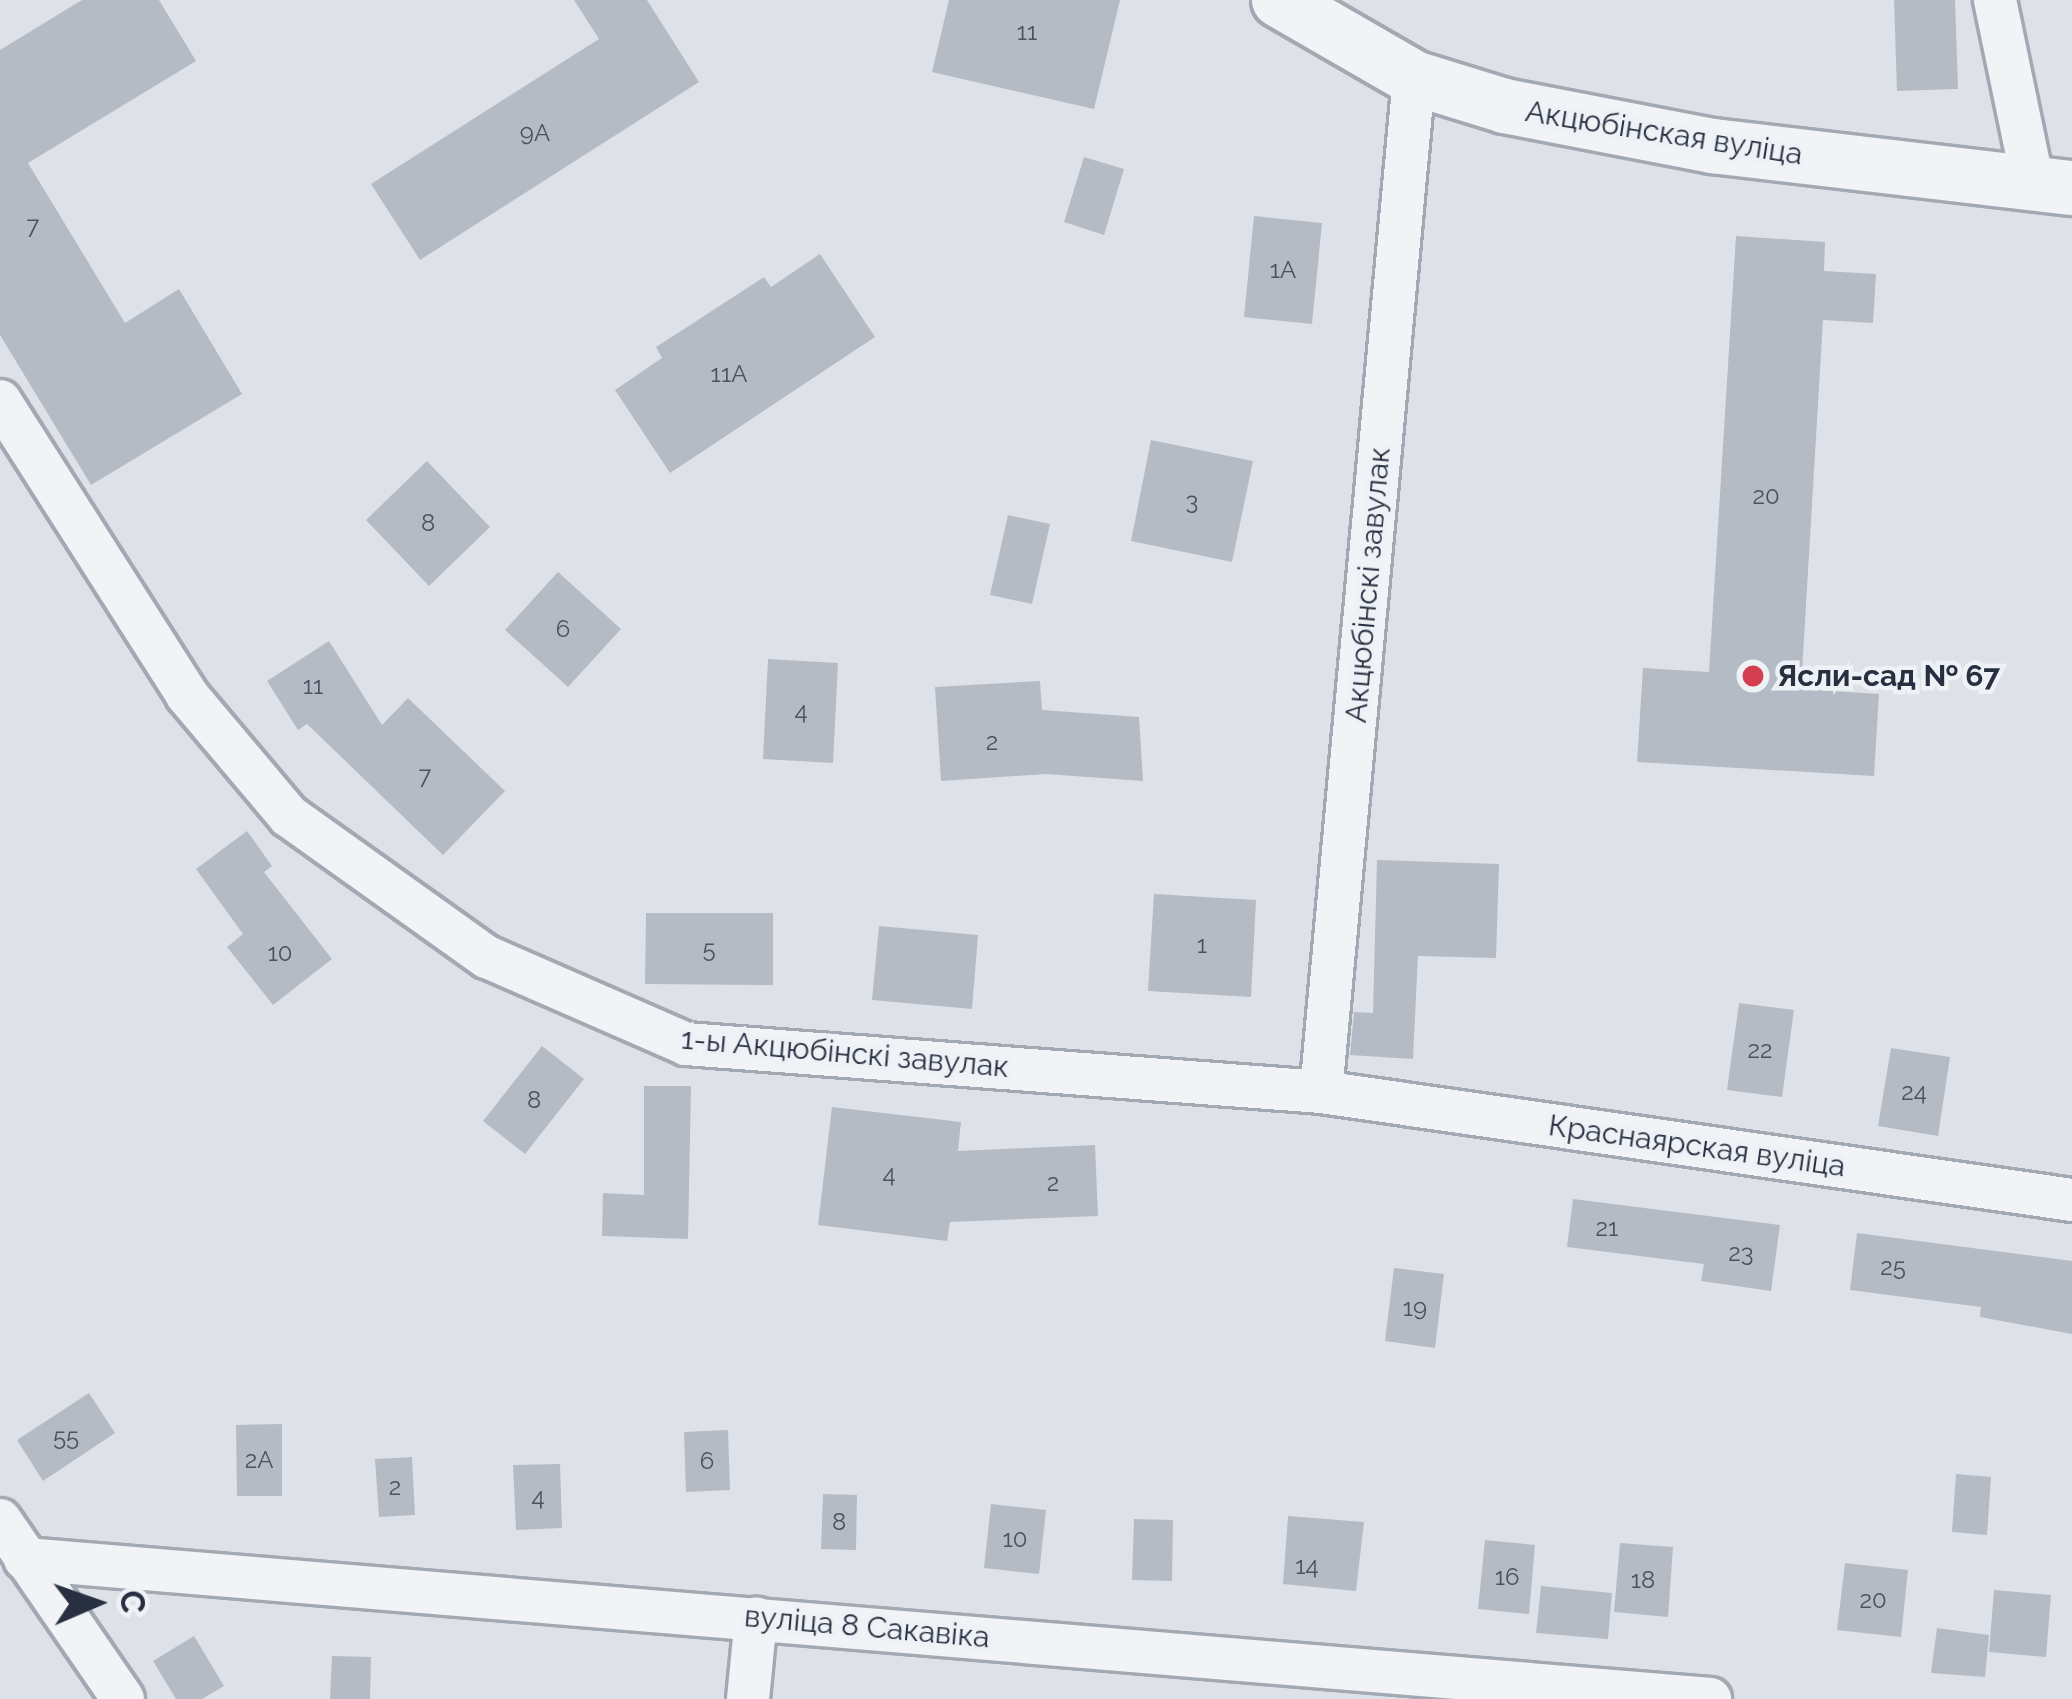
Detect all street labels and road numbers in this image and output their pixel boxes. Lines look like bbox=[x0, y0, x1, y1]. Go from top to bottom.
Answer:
street label: Акцюбінская вуліца bbox=[1523, 93, 1805, 173]
street label: Акцюбінскі завулак bbox=[1338, 446, 1398, 724]
street label: 1-ы Акцюбінскі завулак bbox=[679, 1021, 1011, 1085]
street label: Краснаярская вуліца bbox=[1546, 1107, 1848, 1185]
street label: вуліца 8 Сакавіка bbox=[743, 1598, 991, 1656]

